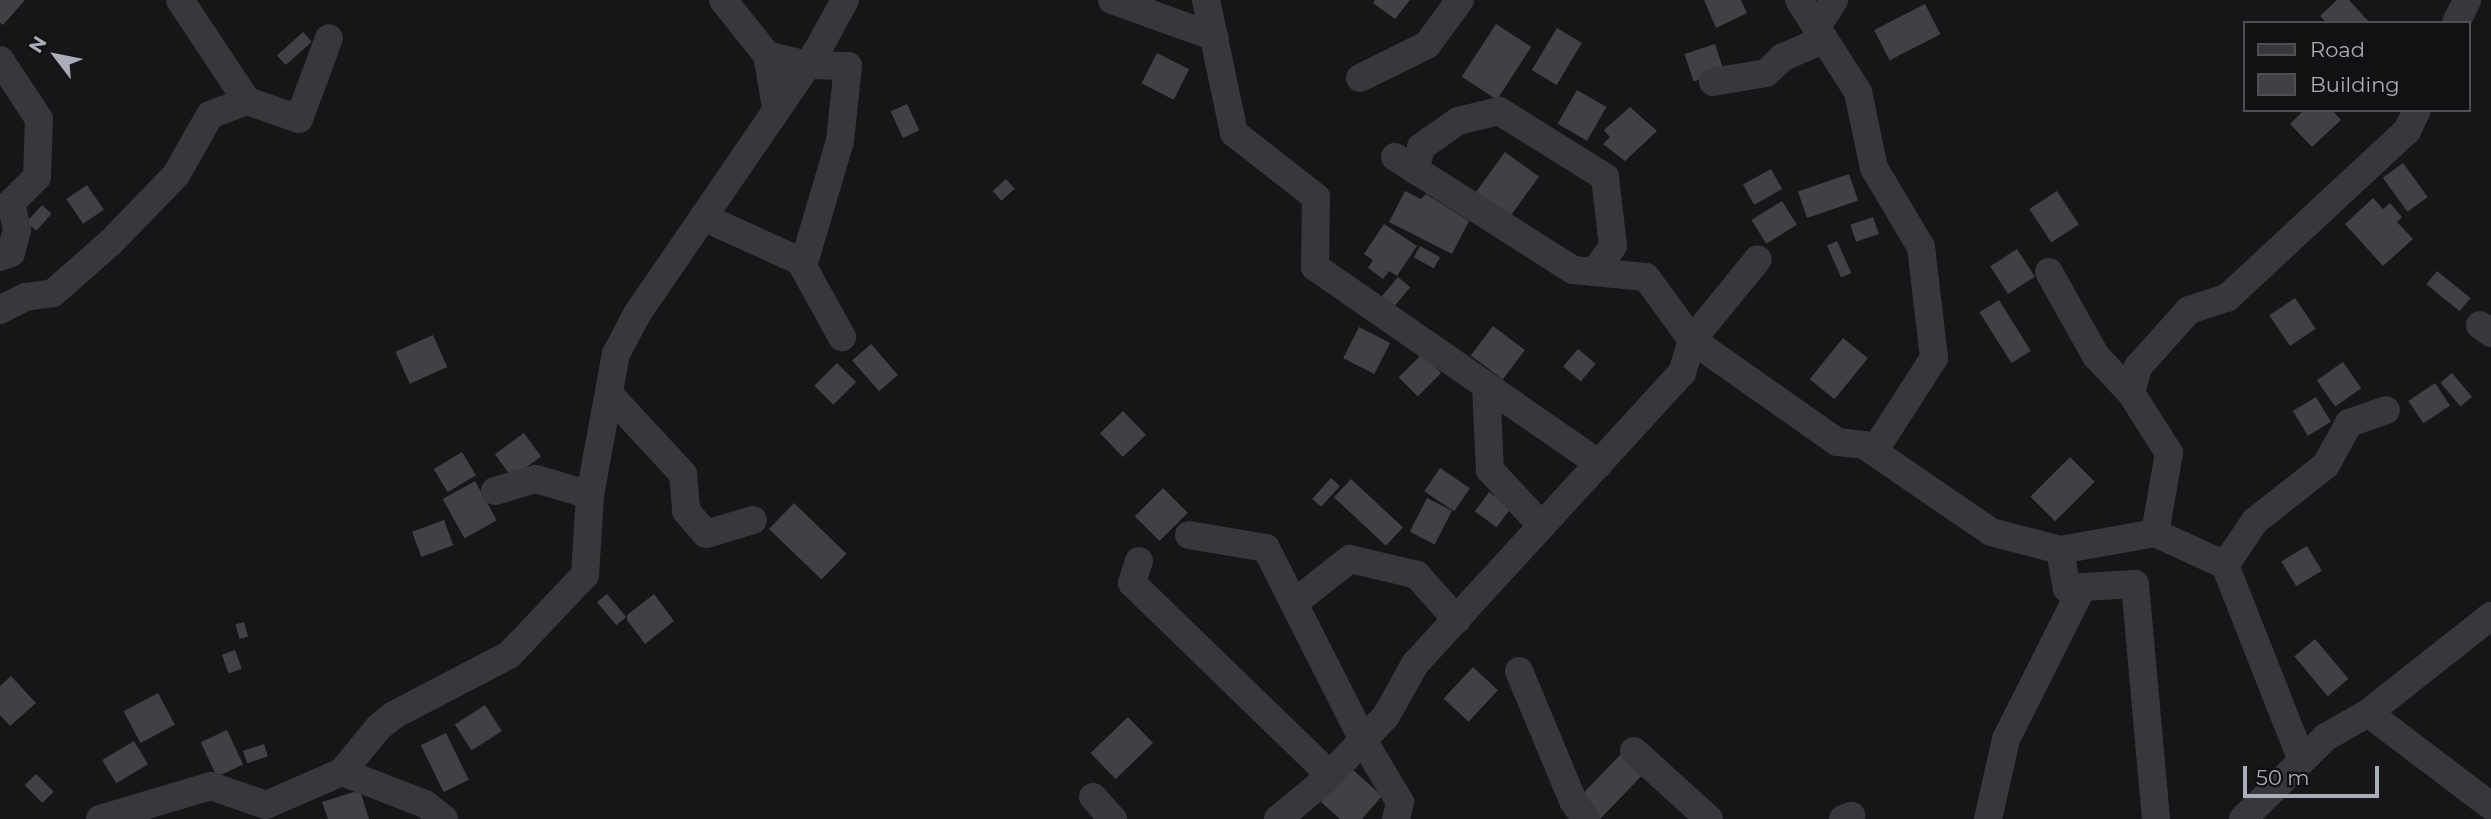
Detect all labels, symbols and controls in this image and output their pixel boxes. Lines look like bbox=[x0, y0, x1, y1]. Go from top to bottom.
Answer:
north arrow bbox=[21, 21, 91, 91]
legend bbox=[2242, 21, 2470, 112]
text: N bbox=[24, 32, 52, 57]
text: Road bbox=[2310, 37, 2365, 62]
text: Building bbox=[2310, 72, 2400, 97]
scale bar bbox=[2246, 752, 2382, 796]
text: 50 m bbox=[2256, 765, 2310, 790]

